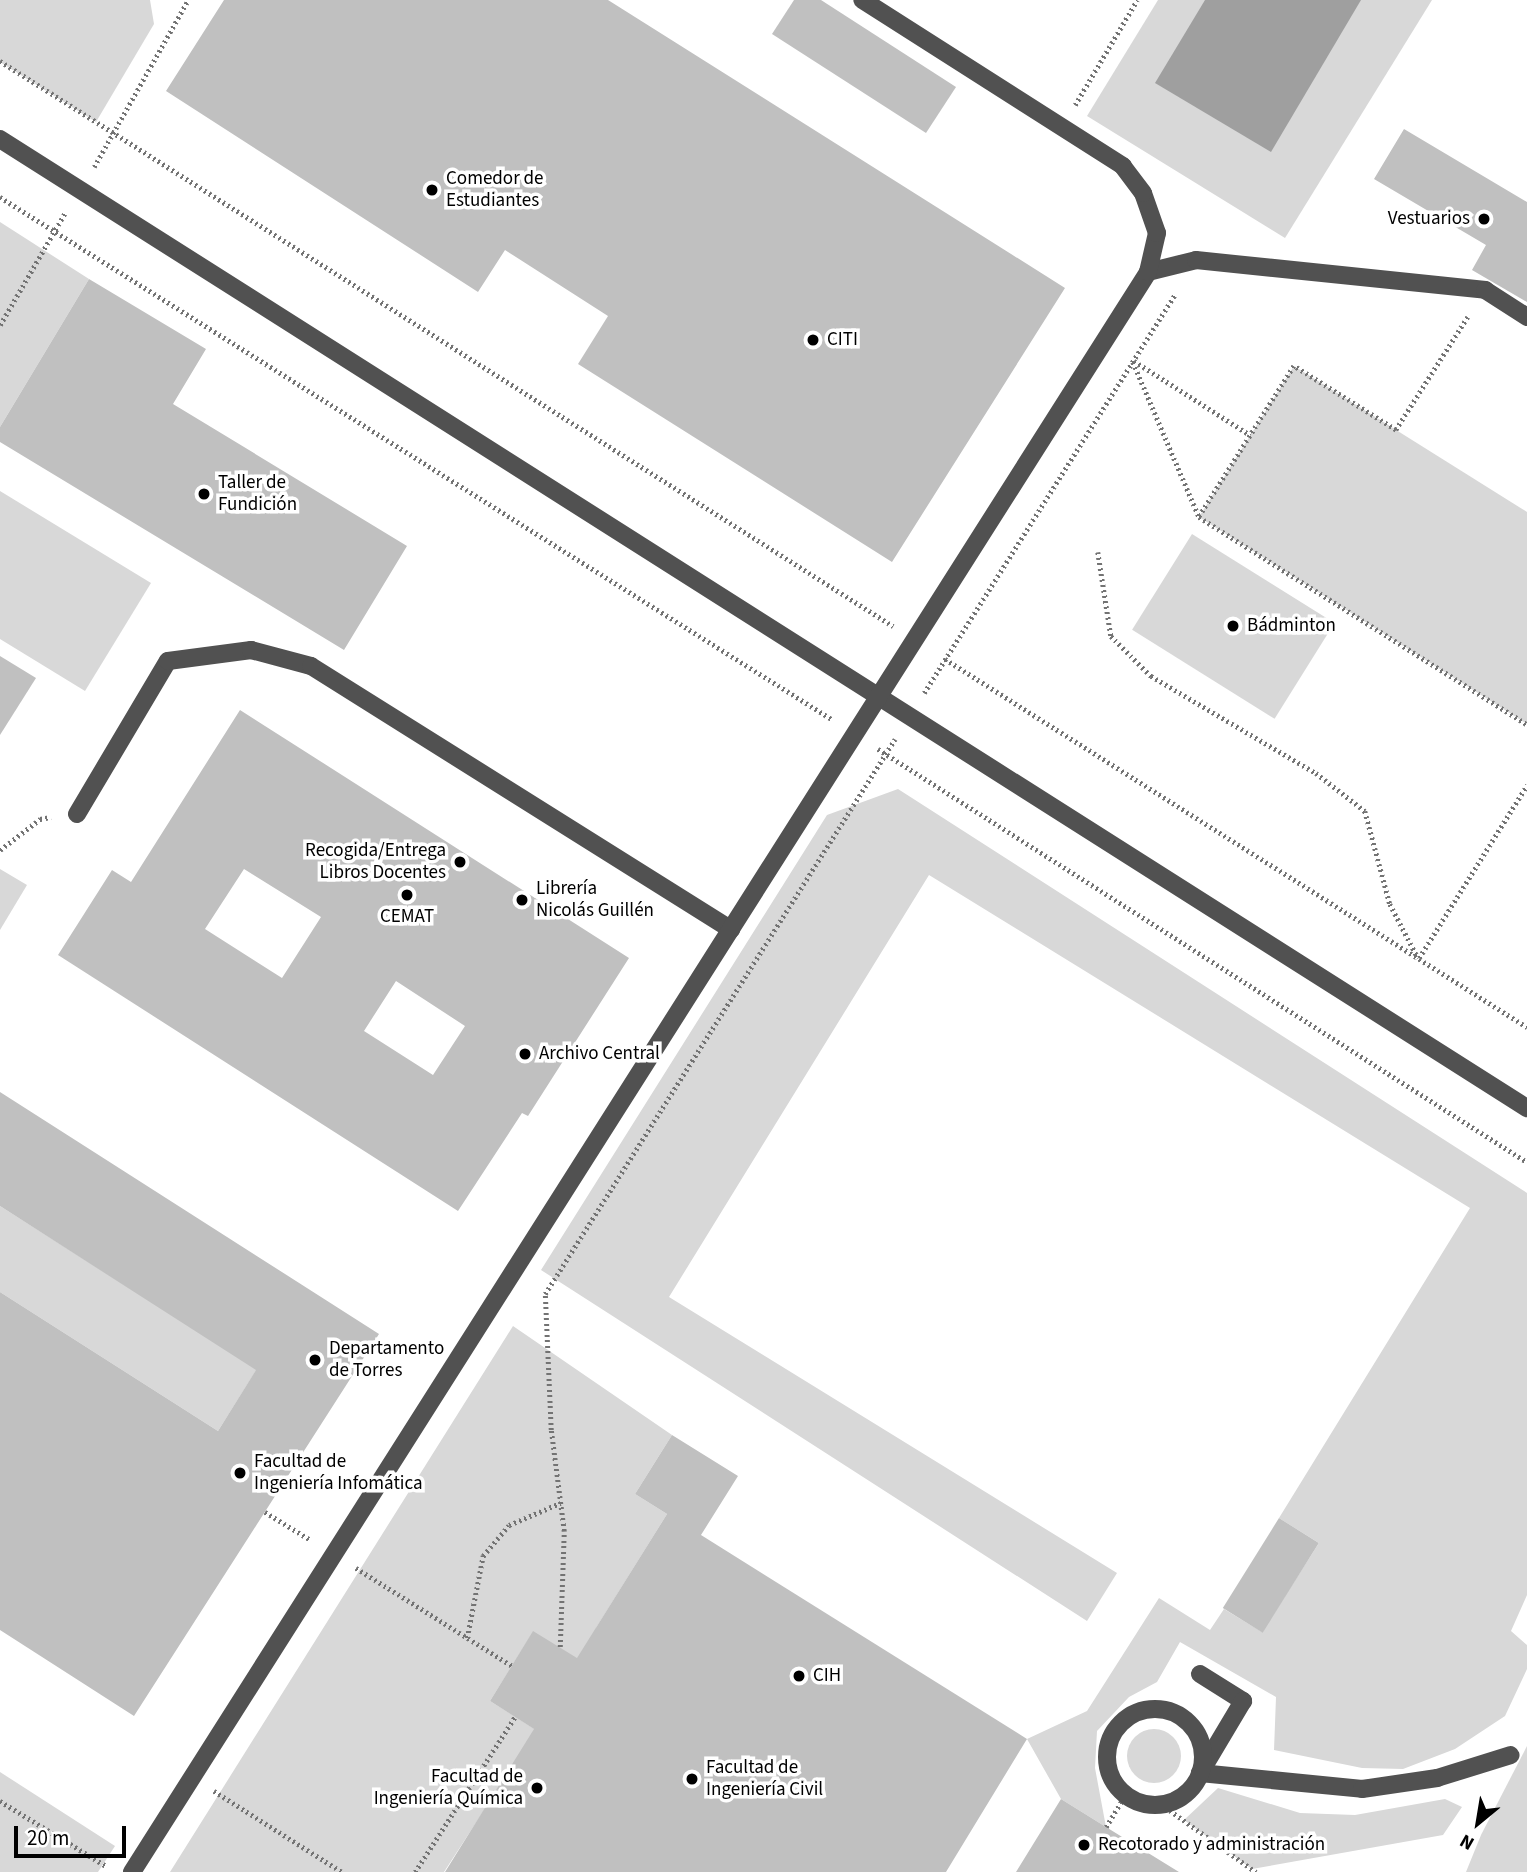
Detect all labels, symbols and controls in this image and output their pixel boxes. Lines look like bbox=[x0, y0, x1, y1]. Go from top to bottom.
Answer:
place label: Comedor de Estudiantes bbox=[446, 168, 544, 212]
marker: Comedor de Estudiantes bbox=[424, 182, 440, 198]
place label: Vestuarios bbox=[1388, 208, 1470, 230]
marker: Vestuarios bbox=[1476, 211, 1492, 227]
place label: CITI bbox=[827, 329, 858, 351]
marker: CITI bbox=[805, 332, 821, 348]
place label: Taller de Fundición bbox=[218, 472, 297, 516]
marker: Taller de Fundición bbox=[196, 486, 212, 502]
place label: Bádminton bbox=[1247, 615, 1336, 637]
marker: Bádminton bbox=[1225, 618, 1241, 634]
place label: Recogida/Entrega Libros Docentes bbox=[305, 840, 446, 884]
marker: Recogida/Entrega Libros Docentes bbox=[452, 854, 468, 870]
place label: Librería Nicolás Guillén bbox=[536, 878, 654, 922]
marker: CEMAT bbox=[399, 887, 415, 903]
marker: Librería Nicolás Guillén bbox=[514, 892, 530, 908]
place label: CEMAT bbox=[380, 906, 434, 928]
place label: Archivo Central bbox=[539, 1043, 660, 1065]
marker: Archivo Central bbox=[517, 1046, 533, 1062]
place label: Departamento de Torres bbox=[329, 1338, 444, 1382]
marker: Departamento de Torres bbox=[307, 1352, 323, 1368]
place label: Facultad de Ingeniería Infomática bbox=[254, 1451, 423, 1495]
marker: Facultad de Ingeniería Infomática bbox=[232, 1465, 248, 1481]
place label: CIH bbox=[813, 1665, 841, 1687]
marker: CIH bbox=[791, 1668, 807, 1684]
place label: Facultad de Ingeniería Civil bbox=[706, 1757, 823, 1801]
place label: Facultad de Ingeniería Química bbox=[374, 1766, 523, 1810]
marker: Facultad de Ingeniería Civil bbox=[684, 1771, 700, 1787]
marker: Facultad de Ingeniería Química bbox=[529, 1780, 545, 1796]
north arrow bbox=[1443, 1788, 1513, 1858]
scale bar bbox=[18, 1812, 130, 1856]
text: 20 m bbox=[27, 1823, 69, 1853]
text: N bbox=[1455, 1827, 1479, 1856]
place label: Recotorado y administración bbox=[1098, 1834, 1325, 1856]
marker: Recotorado y administración bbox=[1076, 1837, 1092, 1853]

